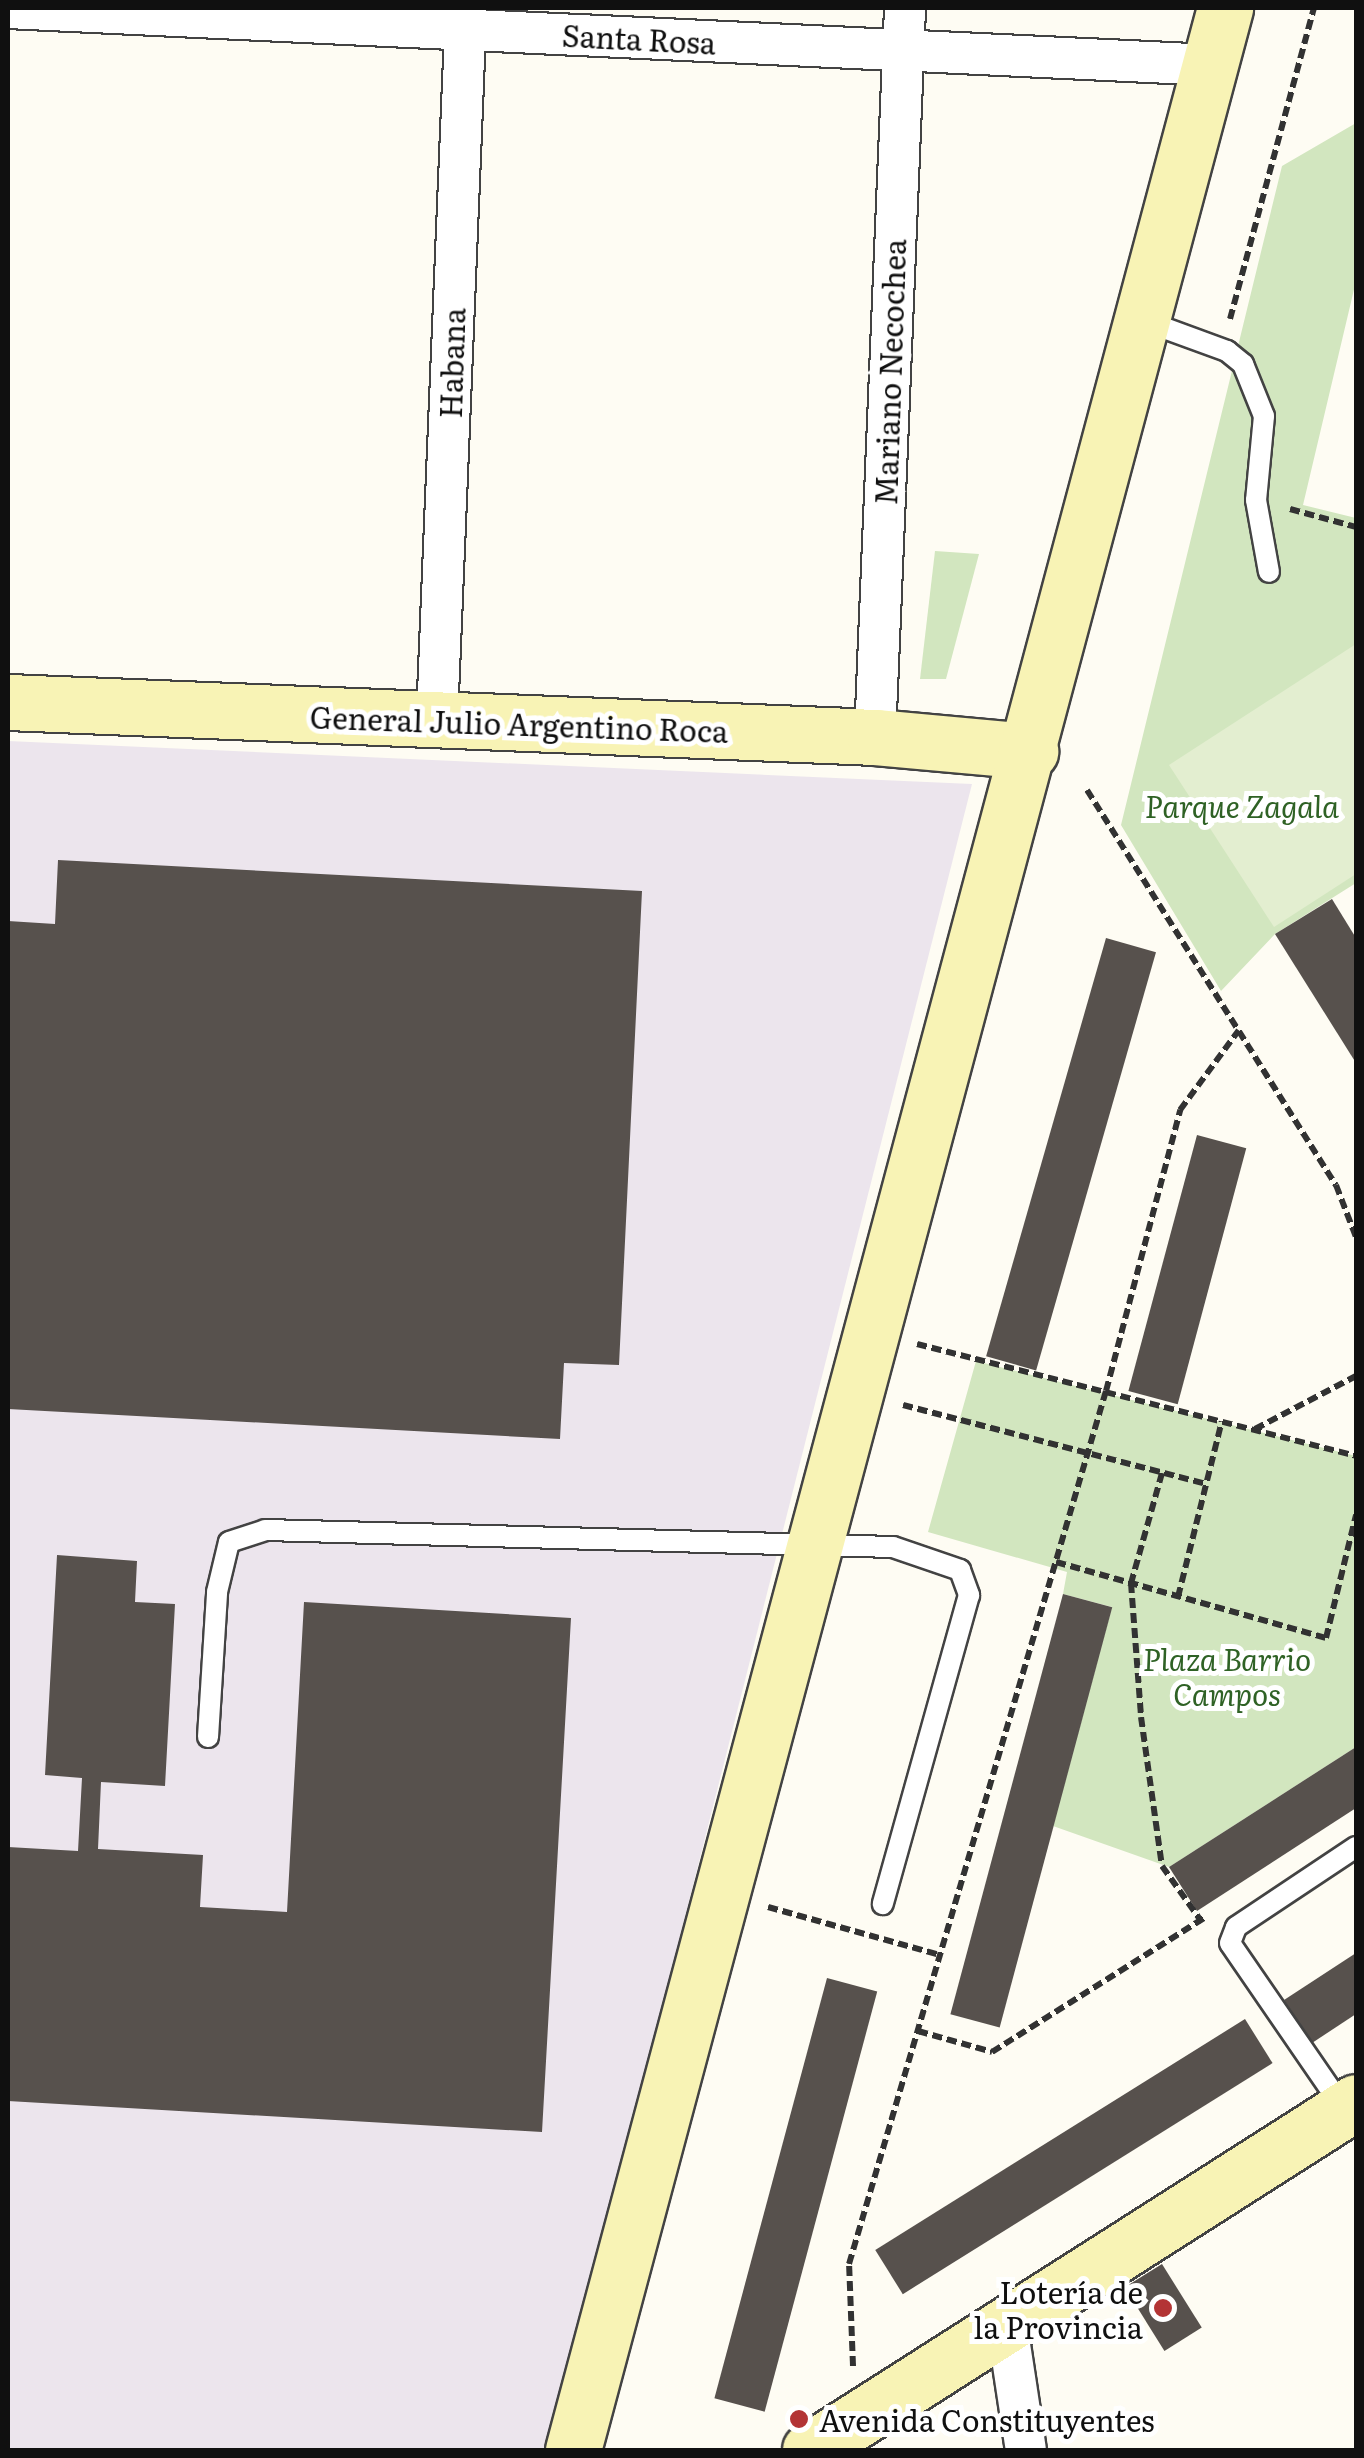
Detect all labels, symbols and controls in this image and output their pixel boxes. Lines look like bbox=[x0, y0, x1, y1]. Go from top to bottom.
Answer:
street label: Santa Rosa bbox=[561, 16, 717, 60]
street label: Mariano Necochea bbox=[866, 238, 912, 506]
street label: Habana bbox=[431, 307, 471, 419]
street label: General Julio Argentino Roca bbox=[309, 698, 729, 748]
park label: Parque Zagala bbox=[1145, 787, 1339, 823]
park label: Plaza Barrio Campos bbox=[1143, 1640, 1311, 1710]
place label: Lotería de la Provincia bbox=[973, 2273, 1143, 2344]
marker: Lotería de la Provincia bbox=[1152, 2297, 1174, 2319]
place label: Avenida Constituyentes bbox=[819, 2401, 1155, 2437]
marker: Avenida Constituyentes bbox=[788, 2408, 810, 2430]

